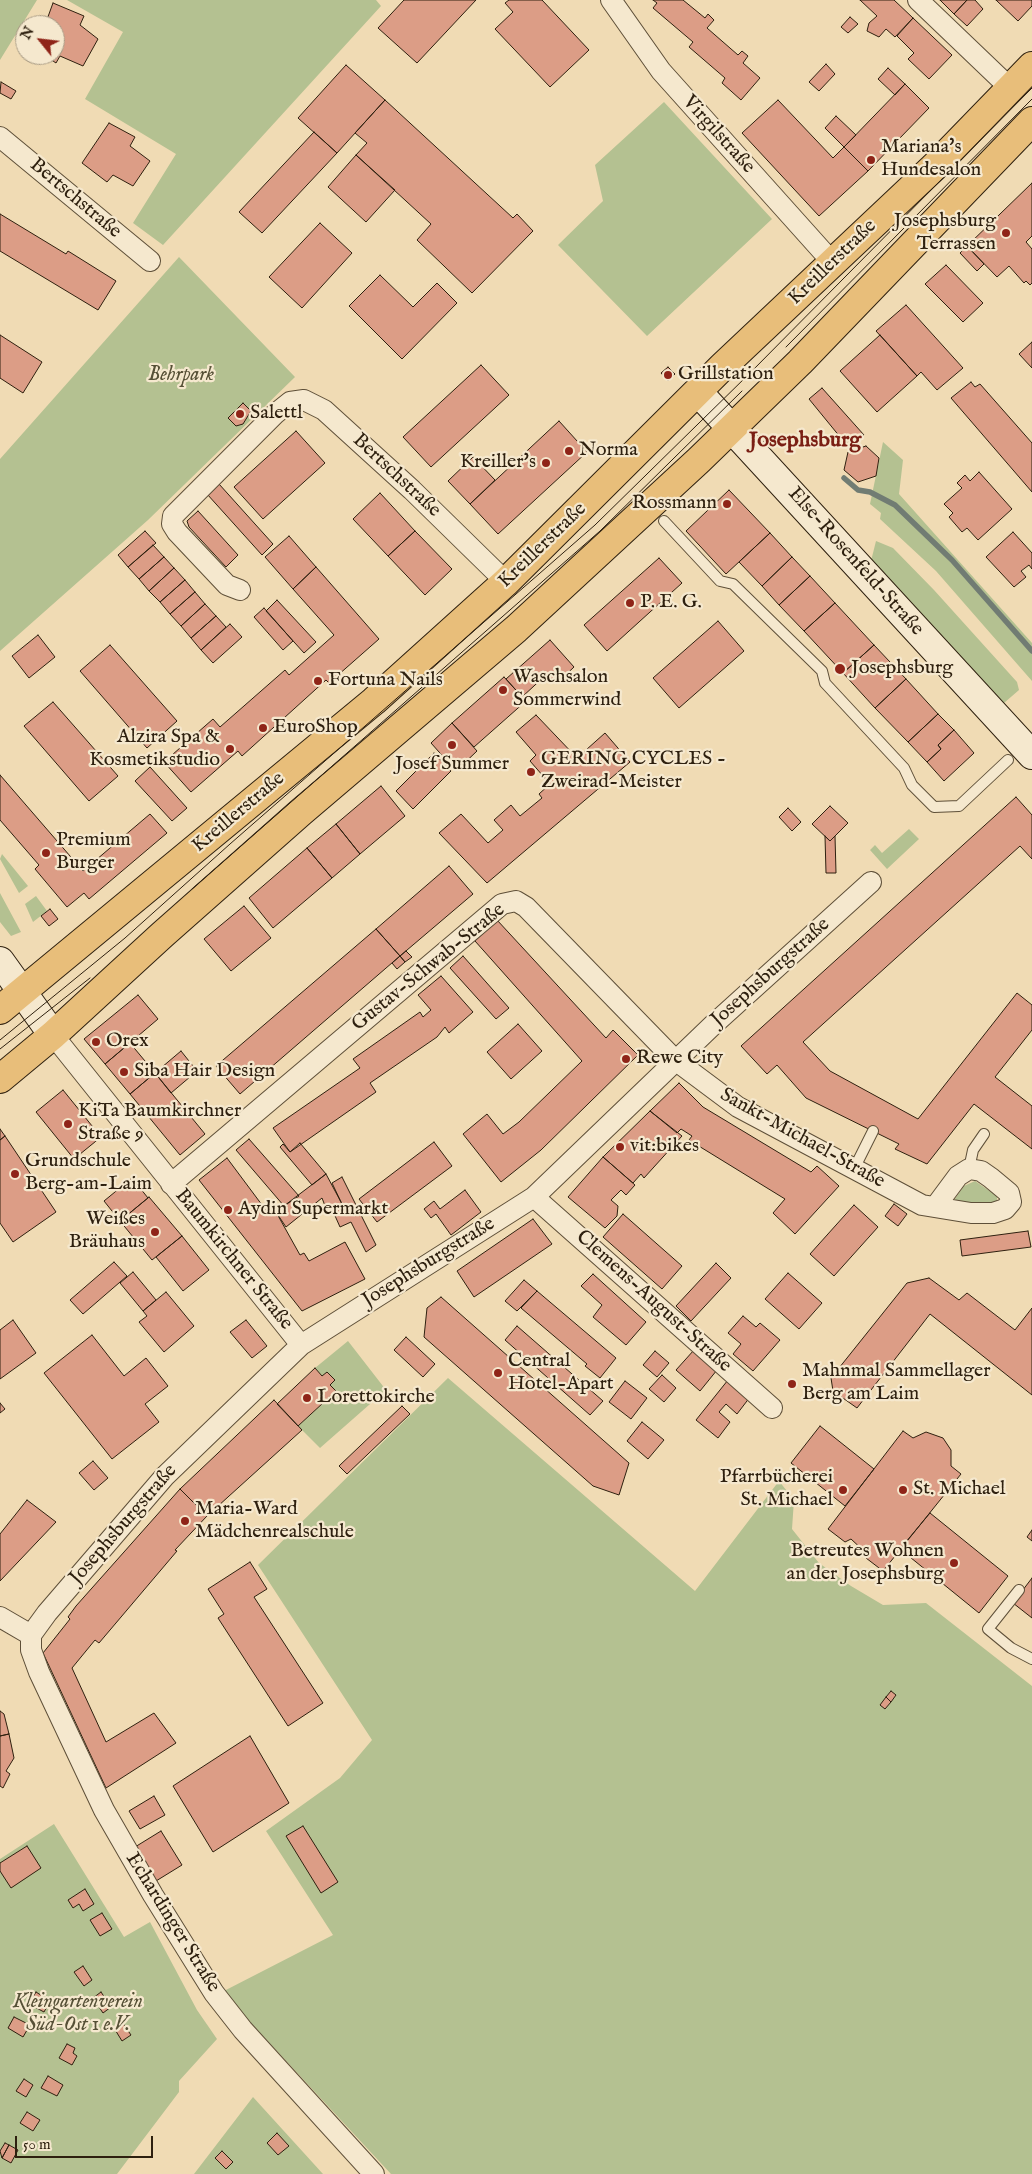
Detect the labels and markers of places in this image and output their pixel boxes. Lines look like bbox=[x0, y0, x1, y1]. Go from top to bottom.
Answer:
place label: Mariana's Hundesalon bbox=[881, 136, 981, 183]
marker: Mariana's Hundesalon bbox=[865, 154, 877, 166]
place label: Josephsburg Terrassen bbox=[894, 210, 996, 257]
marker: Josephsburg Terrassen bbox=[1000, 227, 1012, 239]
place label: Grillstation bbox=[678, 363, 774, 387]
marker: Grillstation bbox=[662, 369, 674, 381]
place label: Salettl bbox=[250, 402, 303, 426]
marker: Salettl bbox=[234, 408, 246, 420]
place label: Norma bbox=[579, 439, 638, 463]
marker: Norma bbox=[563, 445, 575, 457]
place label: Kreiller's bbox=[460, 451, 536, 475]
marker: Kreiller's bbox=[540, 457, 552, 469]
place label: Rossmann bbox=[632, 492, 717, 516]
marker: Rossmann bbox=[721, 498, 733, 510]
place label: P. E. G. bbox=[640, 591, 702, 615]
marker: P. E. G. bbox=[624, 597, 636, 609]
place label: Josephsburg bbox=[851, 657, 953, 681]
marker: Josephsburg bbox=[833, 662, 847, 676]
place label: Waschsalon Sommerwind bbox=[513, 666, 621, 713]
place label: Fortuna Nails bbox=[328, 669, 443, 693]
marker: Fortuna Nails bbox=[312, 675, 324, 687]
marker: Waschsalon Sommerwind bbox=[497, 684, 509, 696]
place label: EuroShop bbox=[273, 716, 358, 740]
marker: EuroShop bbox=[257, 722, 269, 734]
place label: Alzira Spa & Kosmetikstudio bbox=[89, 726, 220, 773]
marker: Josef Summer bbox=[446, 739, 458, 751]
marker: Alzira Spa & Kosmetikstudio bbox=[224, 743, 236, 755]
place label: GERING CYCLES - Zweirad-Meister bbox=[541, 748, 726, 795]
place label: Josef Summer bbox=[395, 753, 509, 777]
marker: GERING CYCLES - Zweirad-Meister bbox=[525, 766, 537, 778]
place label: Premium Burger bbox=[56, 829, 131, 876]
marker: Premium Burger bbox=[40, 847, 52, 859]
place label: Orex bbox=[106, 1030, 149, 1054]
marker: Orex bbox=[90, 1036, 102, 1048]
place label: Rewe City bbox=[636, 1047, 723, 1071]
marker: Rewe City bbox=[620, 1053, 632, 1065]
place label: Siba Hair Design bbox=[134, 1060, 275, 1084]
marker: Siba Hair Design bbox=[118, 1066, 130, 1078]
place label: KiTa Baumkirchner Straße 9 bbox=[78, 1100, 241, 1147]
marker: KiTa Baumkirchner Straße 9 bbox=[62, 1118, 74, 1130]
place label: vit:bikes bbox=[630, 1135, 699, 1159]
marker: vit:bikes bbox=[614, 1141, 626, 1153]
place label: Grundschule Berg-am-Laim bbox=[25, 1150, 152, 1197]
marker: Grundschule Berg-am-Laim bbox=[9, 1168, 21, 1180]
place label: Aydin Supermarkt bbox=[238, 1198, 388, 1222]
marker: Aydin Supermarkt bbox=[222, 1204, 234, 1216]
place label: Weißes Bräuhaus bbox=[69, 1208, 145, 1255]
marker: Weißes Bräuhaus bbox=[149, 1226, 161, 1238]
place label: Central Hotel-Apart bbox=[508, 1350, 614, 1397]
place label: Mahnmal Sammellager Berg am Laim bbox=[802, 1360, 991, 1407]
marker: Central Hotel-Apart bbox=[492, 1367, 504, 1379]
marker: Mahnmal Sammellager Berg am Laim bbox=[786, 1378, 798, 1390]
place label: Lorettokirche bbox=[317, 1386, 435, 1410]
marker: Lorettokirche bbox=[301, 1392, 313, 1404]
place label: Pfarrbücherei St. Michael bbox=[720, 1466, 833, 1513]
place label: St. Michael bbox=[913, 1478, 1005, 1502]
marker: Pfarrbücherei St. Michael bbox=[837, 1484, 849, 1496]
marker: St. Michael bbox=[897, 1484, 909, 1496]
place label: Maria-Ward Mädchenrealschule bbox=[195, 1498, 354, 1545]
marker: Maria-Ward Mädchenrealschule bbox=[179, 1515, 191, 1527]
place label: Betreutes Wohnen an der Josephsburg bbox=[787, 1540, 944, 1587]
marker: Betreutes Wohnen an der Josephsburg bbox=[948, 1557, 960, 1569]

